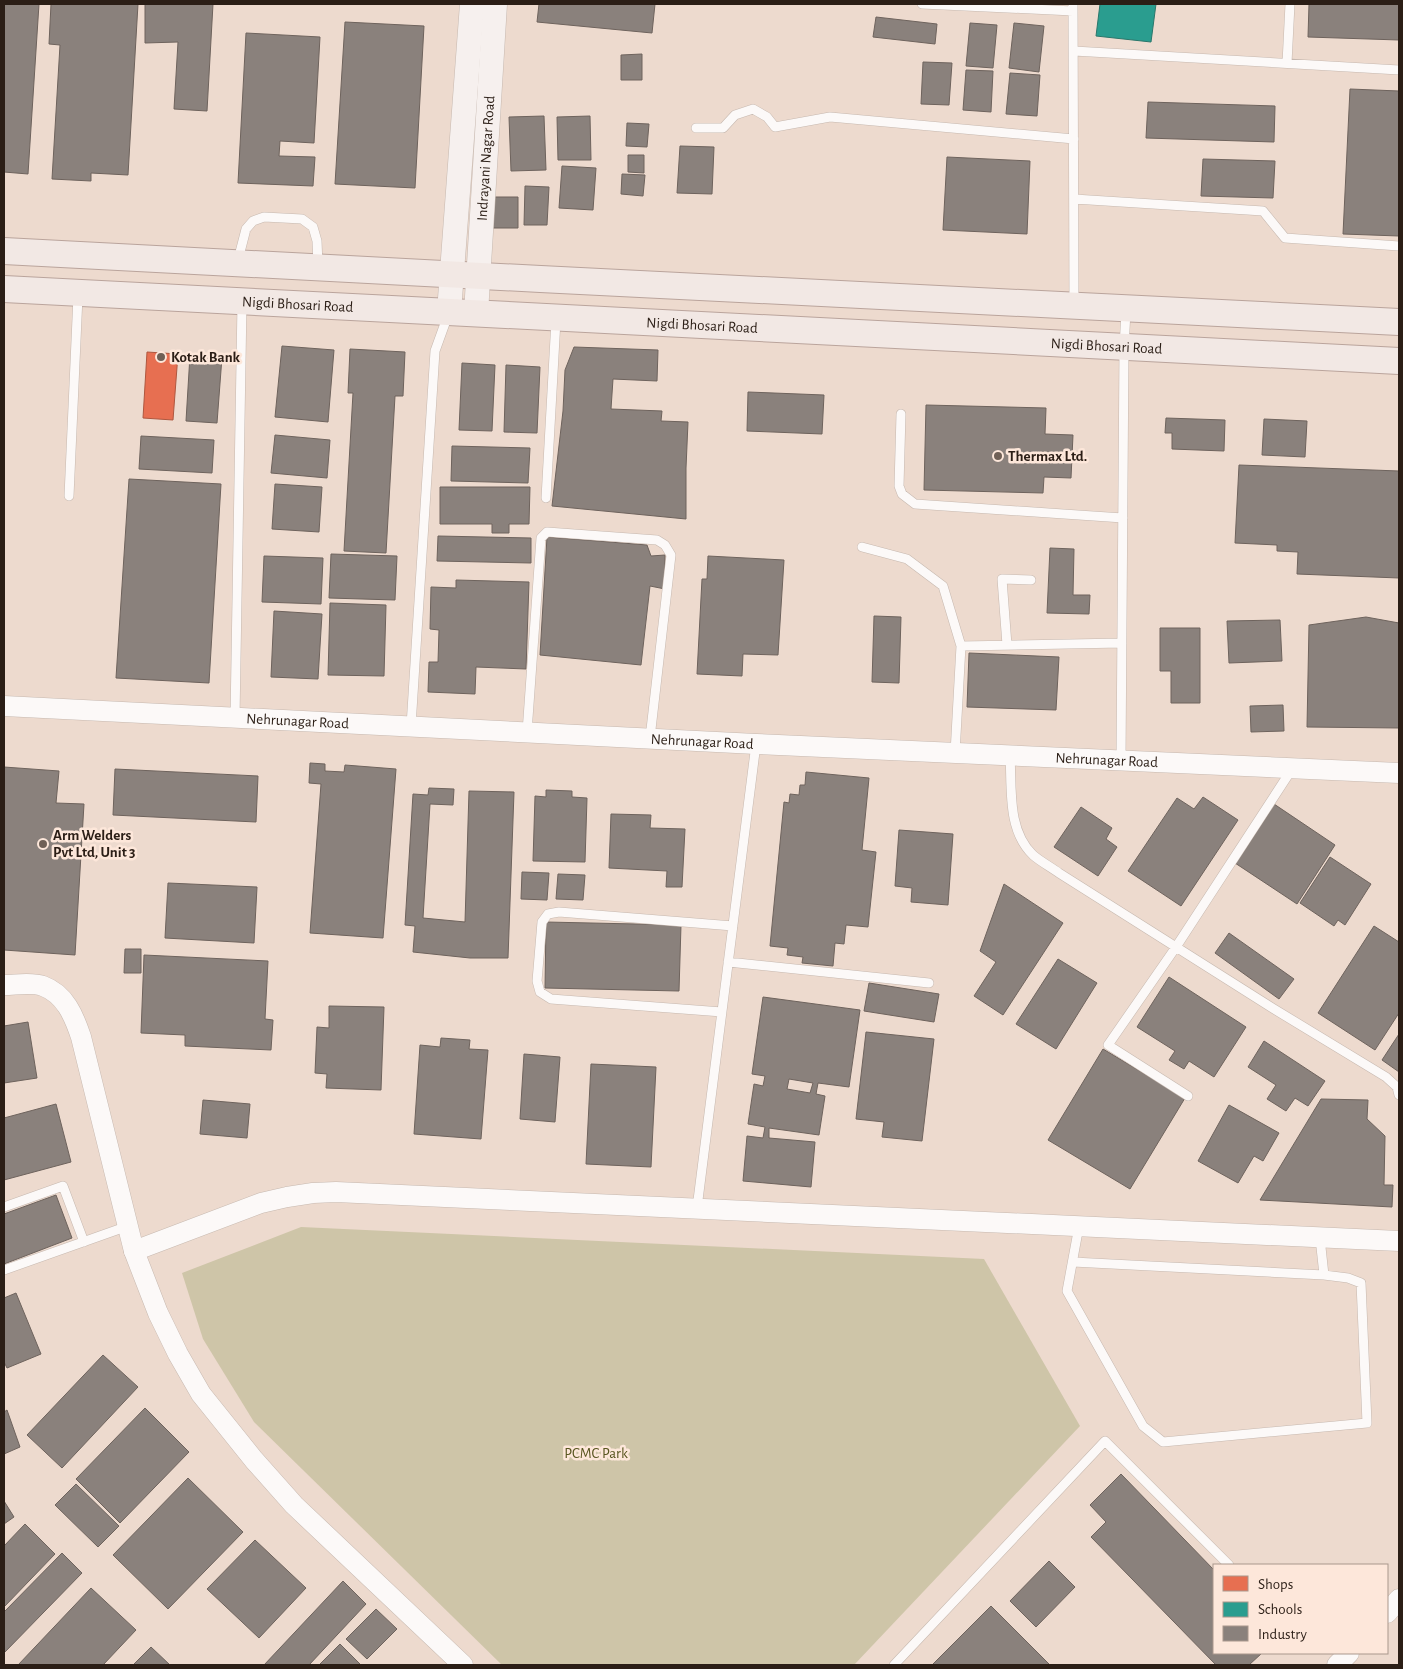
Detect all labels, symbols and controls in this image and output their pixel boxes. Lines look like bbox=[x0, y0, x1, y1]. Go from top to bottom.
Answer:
street label: Indrayani Nagar Road bbox=[474, 95, 497, 221]
street label: Nigdi Bhosari Road bbox=[242, 294, 354, 315]
street label: Nigdi Bhosari Road bbox=[646, 315, 758, 335]
street label: Nigdi Bhosari Road bbox=[1050, 336, 1163, 356]
place label: Kotak Bank bbox=[171, 350, 241, 365]
marker: Kotak Bank bbox=[155, 351, 167, 363]
place label: Thermax Ltd. bbox=[1008, 449, 1087, 464]
marker: Thermax Ltd. bbox=[992, 450, 1004, 462]
street label: Nehrunagar Road bbox=[246, 711, 350, 731]
street label: Nehrunagar Road bbox=[650, 731, 754, 751]
street label: Nehrunagar Road bbox=[1055, 750, 1159, 770]
place label: Arm Welders Pvt Ltd, Unit 3 bbox=[53, 828, 135, 860]
marker: Arm Welders Pvt Ltd, Unit 3 bbox=[37, 838, 49, 850]
park label: PCMC Park bbox=[564, 1446, 628, 1461]
legend bbox=[1213, 1564, 1388, 1654]
text: Shops bbox=[1258, 1577, 1293, 1592]
text: Schools bbox=[1258, 1602, 1302, 1617]
text: Industry bbox=[1258, 1627, 1307, 1642]

